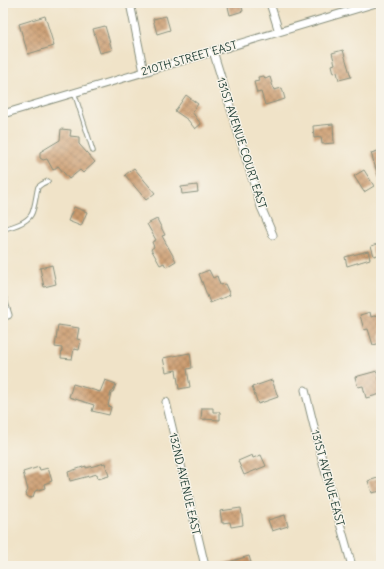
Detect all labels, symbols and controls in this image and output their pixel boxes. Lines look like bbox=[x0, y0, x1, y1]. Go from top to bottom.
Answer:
street label: 210TH STREET EAST bbox=[139, 38, 239, 78]
street label: 131ST AVENUE COURT EAST bbox=[214, 76, 270, 211]
street label: 131ST AVENUE EAST bbox=[308, 428, 348, 528]
street label: 132ND AVENUE EAST bbox=[166, 432, 204, 537]

